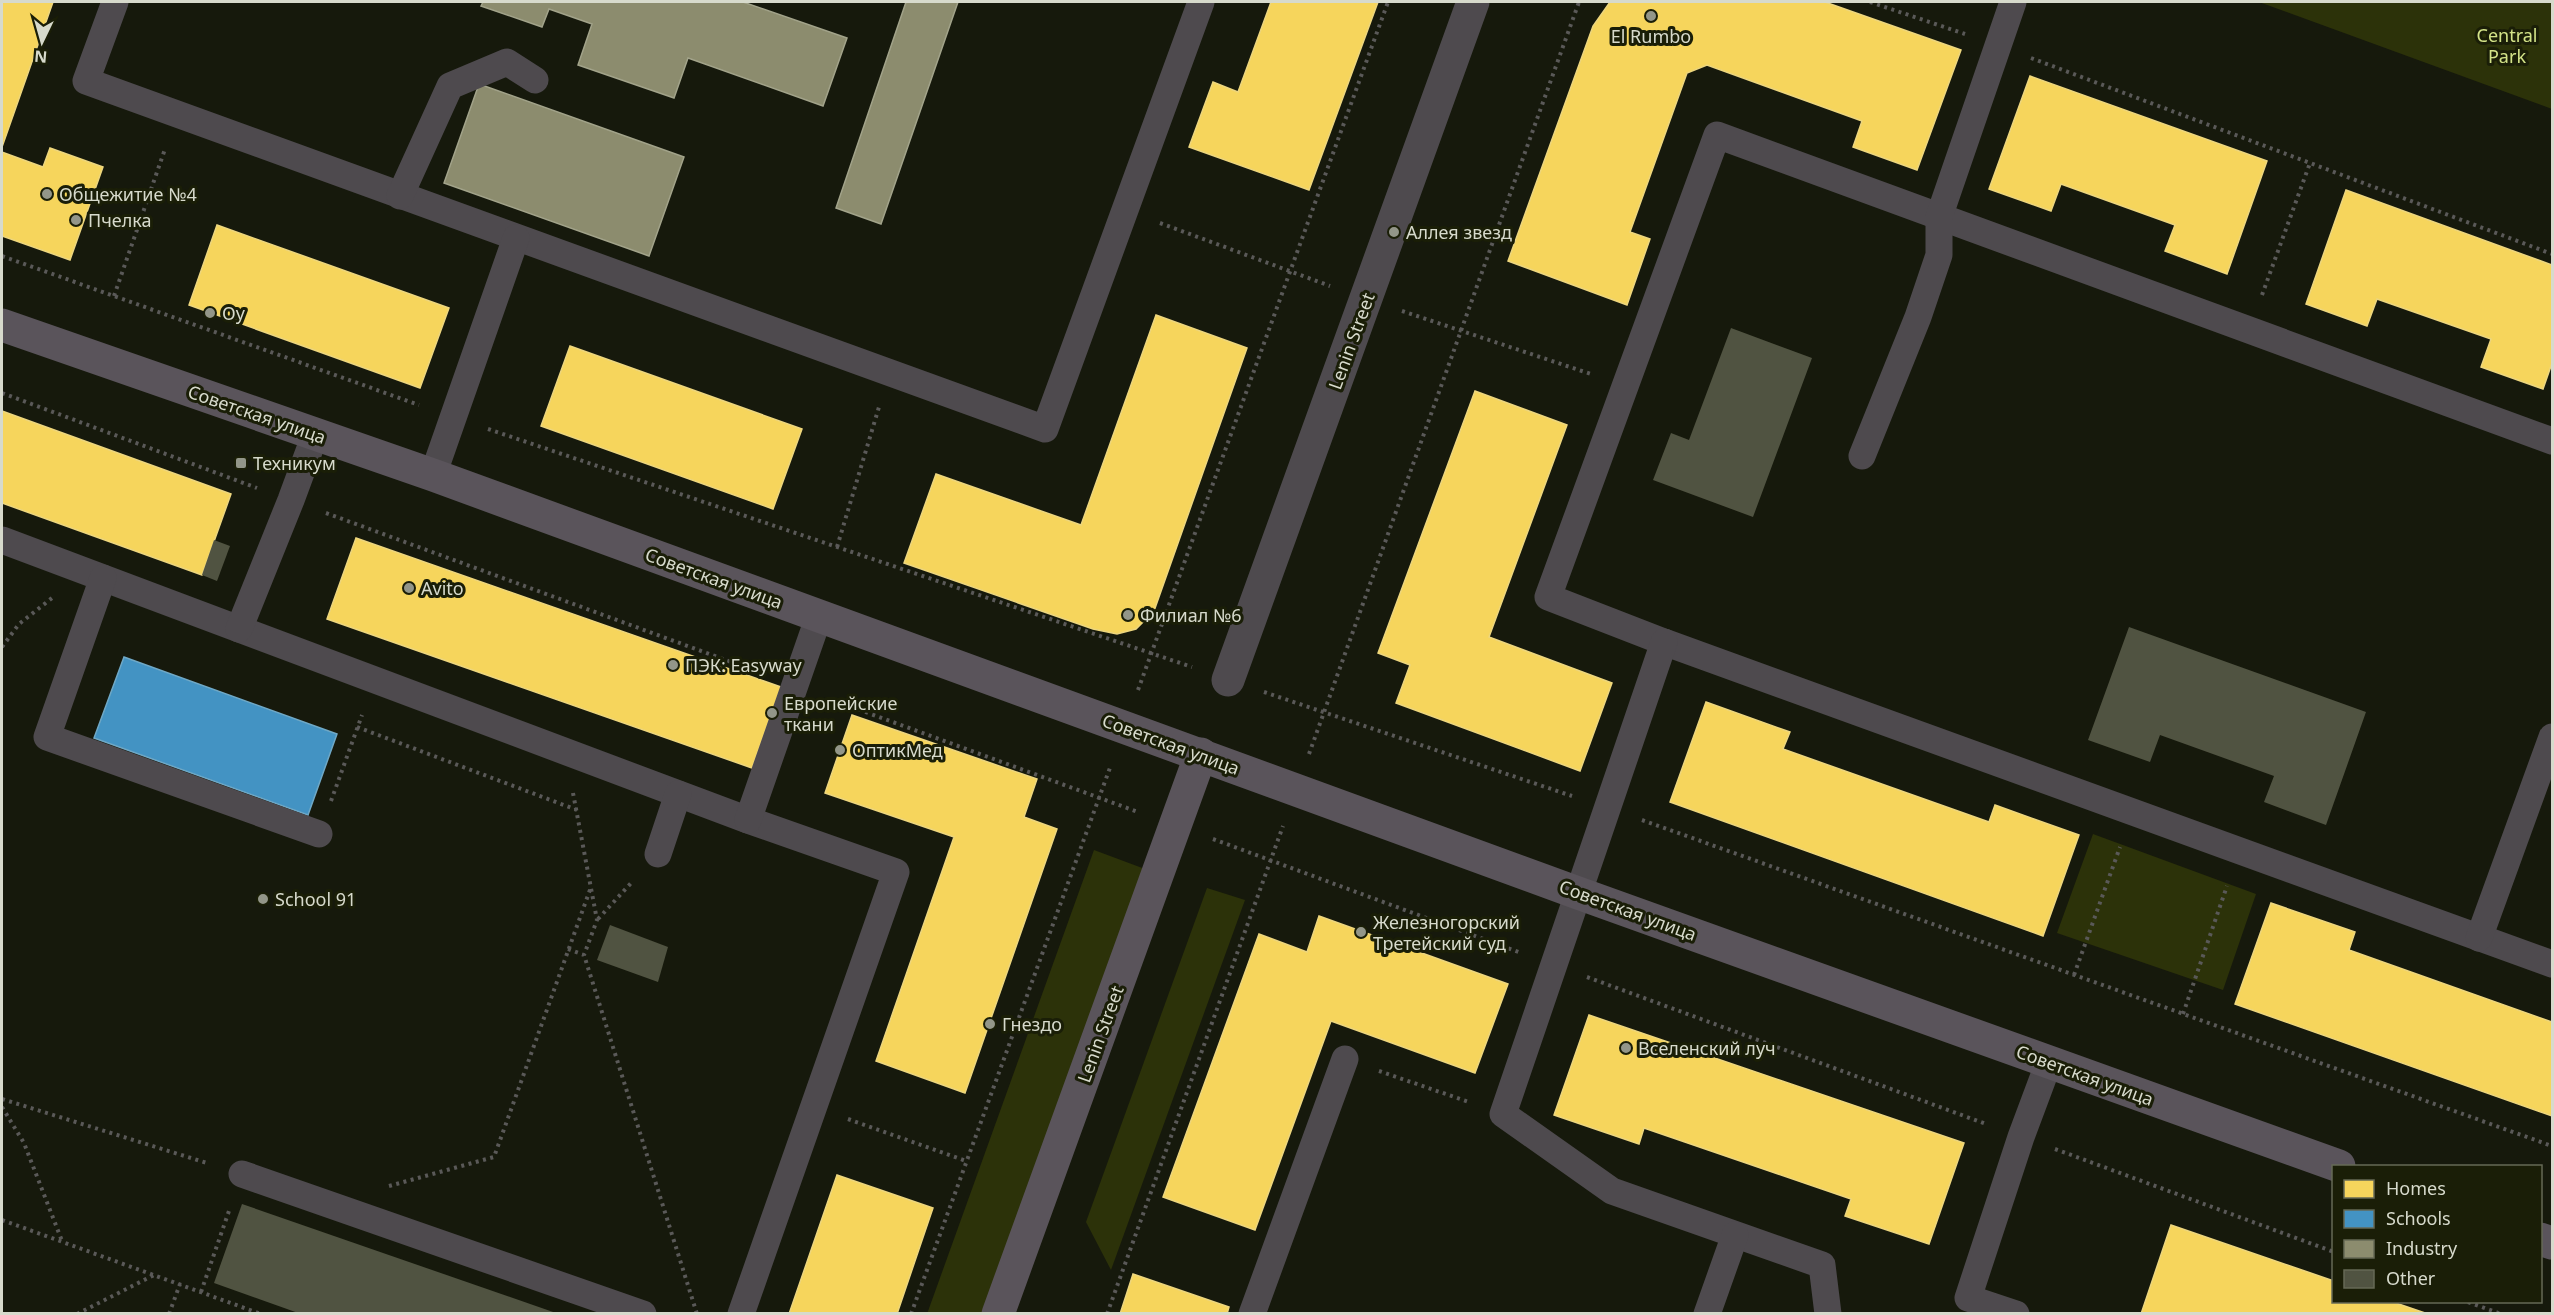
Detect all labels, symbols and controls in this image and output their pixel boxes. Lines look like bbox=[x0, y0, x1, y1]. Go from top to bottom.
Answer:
marker: El Rumbo bbox=[1644, 9, 1658, 23]
north arrow bbox=[12, 12, 72, 72]
park label: Central Park bbox=[2477, 23, 2537, 68]
place label: El Rumbo bbox=[1611, 24, 1691, 48]
text: N bbox=[33, 45, 48, 68]
place label: Общежитие №4 bbox=[59, 182, 197, 206]
marker: Общежитие №4 bbox=[40, 187, 54, 201]
place label: Пчелка bbox=[88, 208, 152, 232]
marker: Пчелка bbox=[69, 213, 83, 227]
place label: Аллея звезд bbox=[1406, 220, 1512, 244]
marker: Аллея звезд bbox=[1387, 225, 1401, 239]
street label: Lenin Street bbox=[1322, 289, 1380, 393]
place label: Оу bbox=[222, 301, 246, 325]
marker: Оу bbox=[203, 306, 217, 320]
street label: Советская улица bbox=[185, 379, 329, 449]
place label: Техникум bbox=[253, 451, 336, 475]
marker: Техникум bbox=[234, 456, 248, 470]
street label: Советская улица bbox=[642, 542, 786, 614]
place label: Avito bbox=[421, 576, 464, 600]
marker: Avito bbox=[402, 581, 416, 595]
place label: Филиал №6 bbox=[1140, 603, 1242, 627]
marker: Филиал №6 bbox=[1121, 608, 1135, 622]
place label: ПЭК: Easyway bbox=[685, 653, 803, 677]
marker: ПЭК: Easyway bbox=[666, 658, 680, 672]
place label: Европейские ткани bbox=[784, 691, 897, 736]
marker: Европейские ткани bbox=[765, 706, 779, 720]
street label: Советская улица bbox=[1099, 708, 1243, 780]
place label: ОптикМед bbox=[852, 738, 943, 762]
marker: ОптикМед bbox=[833, 743, 847, 757]
street label: Советская улица bbox=[1556, 874, 1700, 946]
place label: School 91 bbox=[275, 887, 356, 911]
marker: School 91 bbox=[256, 892, 270, 906]
place label: Железногорский Третейский суд bbox=[1373, 910, 1520, 955]
marker: Железногорский Третейский суд bbox=[1354, 925, 1368, 939]
street label: Lenin Street bbox=[1071, 982, 1129, 1086]
place label: Гнездо bbox=[1002, 1012, 1062, 1036]
marker: Гнездо bbox=[983, 1017, 997, 1031]
place label: Вселенский луч bbox=[1638, 1036, 1776, 1060]
street label: Советская улица bbox=[2013, 1039, 2157, 1111]
marker: Вселенский луч bbox=[1619, 1041, 1633, 1055]
legend bbox=[2332, 1165, 2542, 1303]
text: Homes bbox=[2386, 1176, 2446, 1200]
text: Schools bbox=[2386, 1206, 2451, 1230]
text: Industry bbox=[2386, 1236, 2458, 1260]
text: Other bbox=[2386, 1266, 2436, 1290]

